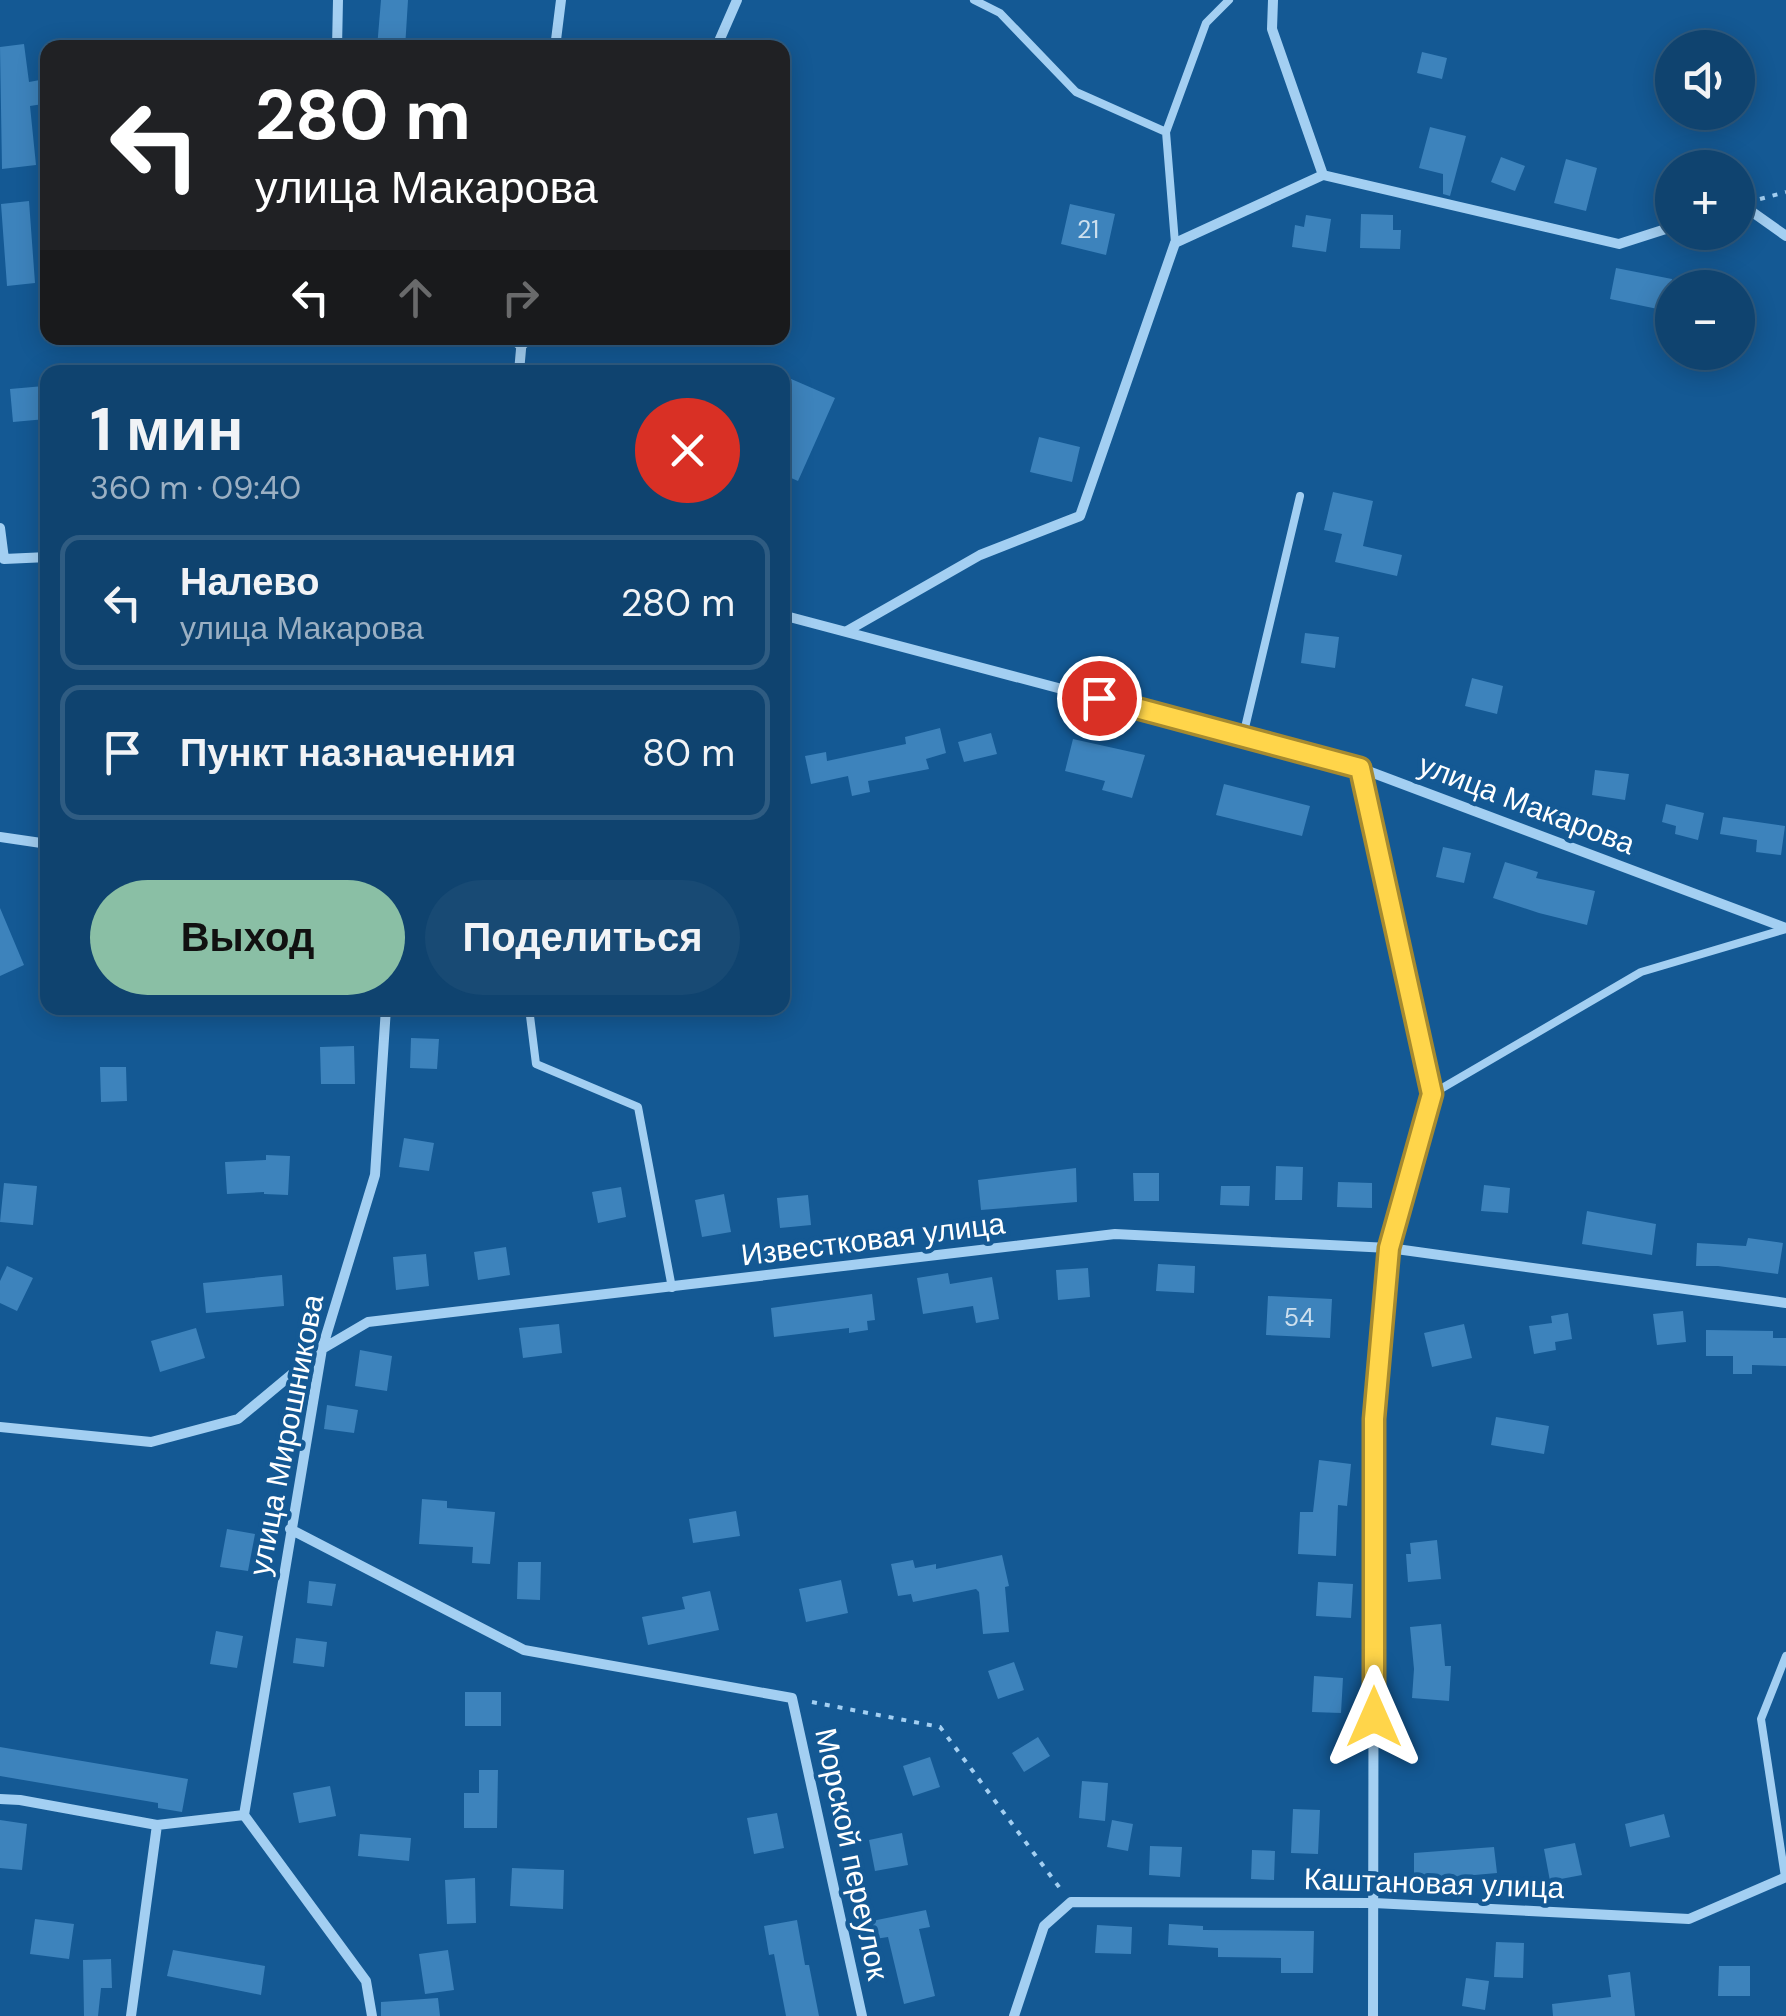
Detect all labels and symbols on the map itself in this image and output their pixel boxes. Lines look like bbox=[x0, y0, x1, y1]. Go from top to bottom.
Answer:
house number: 21 bbox=[1077, 213, 1099, 246]
pin bbox=[1057, 656, 1142, 741]
street label: улица Макарова bbox=[1413, 745, 1641, 863]
street label: Известковая улица bbox=[739, 1203, 1007, 1275]
street label: улица Мирошникова bbox=[240, 1291, 332, 1579]
house number: 54 bbox=[1284, 1301, 1314, 1334]
position arrow bbox=[1322, 1665, 1426, 1769]
street label: Морской переулок bbox=[806, 1724, 898, 1984]
street label: Каштановая улица bbox=[1303, 1859, 1565, 1907]

